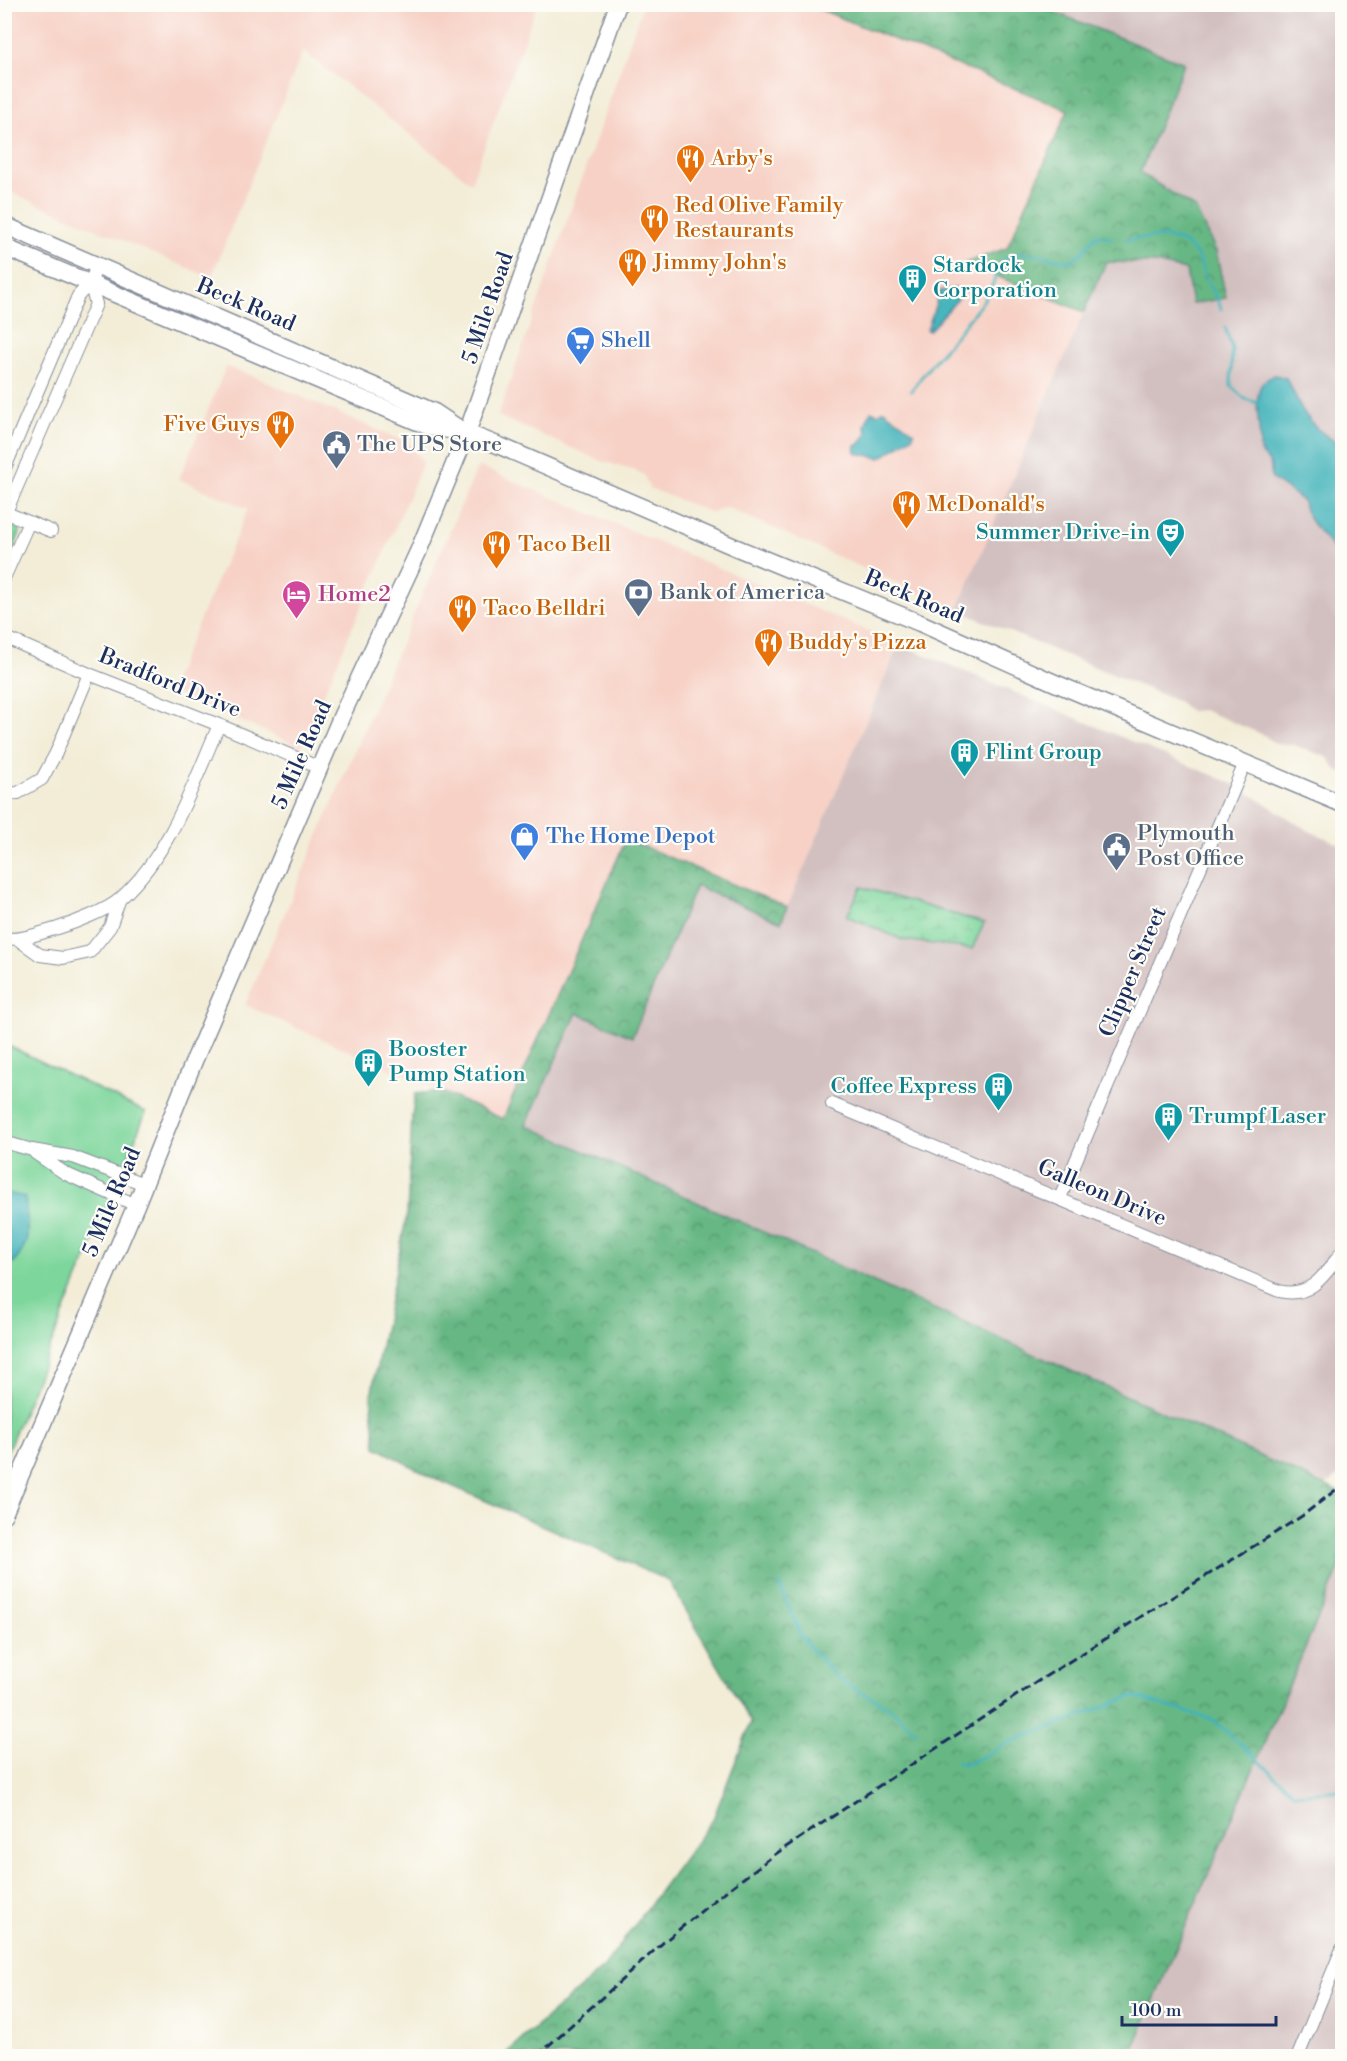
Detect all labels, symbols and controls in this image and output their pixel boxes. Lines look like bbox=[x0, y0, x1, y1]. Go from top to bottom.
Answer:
restaurant icon: Arby's bbox=[674, 142, 706, 184]
place label: Arby's bbox=[710, 145, 773, 172]
place label: Red Olive Family Restaurants bbox=[675, 192, 844, 244]
restaurant icon: Red Olive Family Restaurants bbox=[638, 202, 670, 244]
restaurant icon: Jimmy John's bbox=[616, 246, 648, 288]
street label: 5 Mile Road bbox=[456, 248, 520, 367]
place label: Jimmy John's bbox=[652, 249, 787, 276]
place label: Stardock Corporation bbox=[933, 252, 1057, 304]
building icon: Stardock Corporation bbox=[896, 262, 928, 304]
street label: Beck Road bbox=[192, 272, 300, 338]
supermarket icon: Shell bbox=[564, 324, 596, 366]
place label: Shell bbox=[601, 327, 651, 354]
restaurant icon: Five Guys bbox=[265, 408, 297, 450]
place label: Five Guys bbox=[163, 411, 260, 438]
public building icon: The UPS Store bbox=[320, 428, 352, 470]
place label: The UPS Store bbox=[357, 431, 502, 458]
restaurant icon: McDonald's bbox=[890, 488, 922, 530]
place label: McDonald's bbox=[927, 491, 1045, 518]
theatre icon: Summer Drive-in bbox=[1155, 516, 1187, 558]
place label: Summer Drive-in bbox=[976, 519, 1150, 546]
restaurant icon: Taco Bell bbox=[481, 528, 513, 570]
place label: Taco Bell bbox=[518, 531, 611, 558]
street label: Beck Road bbox=[860, 564, 968, 630]
bank icon: Bank of America bbox=[623, 576, 655, 618]
hotel icon: Home2 bbox=[281, 578, 313, 620]
place label: Bank of America bbox=[659, 579, 826, 606]
place label: Home2 bbox=[318, 581, 391, 608]
restaurant icon: Taco Belldri bbox=[446, 592, 478, 634]
place label: Taco Belldri bbox=[483, 595, 606, 622]
restaurant icon: Buddy's Pizza bbox=[752, 626, 784, 668]
place label: Buddy's Pizza bbox=[788, 629, 927, 656]
street label: Bradford Drive bbox=[94, 642, 245, 724]
street label: 5 Mile Road bbox=[266, 696, 338, 814]
building icon: Flint Group bbox=[948, 736, 980, 778]
place label: Flint Group bbox=[985, 739, 1102, 766]
shop icon: The Home Depot bbox=[509, 820, 541, 862]
place label: Plymouth Post Office bbox=[1137, 820, 1244, 872]
place label: The Home Depot bbox=[546, 823, 716, 850]
public building icon: Plymouth Post Office bbox=[1100, 830, 1132, 872]
street label: Clipper Street bbox=[1093, 902, 1173, 1041]
place label: Booster Pump Station bbox=[388, 1036, 526, 1088]
building icon: Booster Pump Station bbox=[352, 1046, 384, 1088]
building icon: Coffee Express bbox=[982, 1070, 1014, 1112]
place label: Coffee Express bbox=[831, 1073, 977, 1100]
building icon: Trumpf Laser bbox=[1152, 1100, 1184, 1142]
place label: Trumpf Laser bbox=[1189, 1103, 1326, 1130]
street label: 5 Mile Road bbox=[77, 1143, 147, 1261]
street label: Galleon Drive bbox=[1033, 1154, 1171, 1232]
scale bar bbox=[1122, 1989, 1276, 2027]
text: 100 m bbox=[1131, 1999, 1182, 2022]

